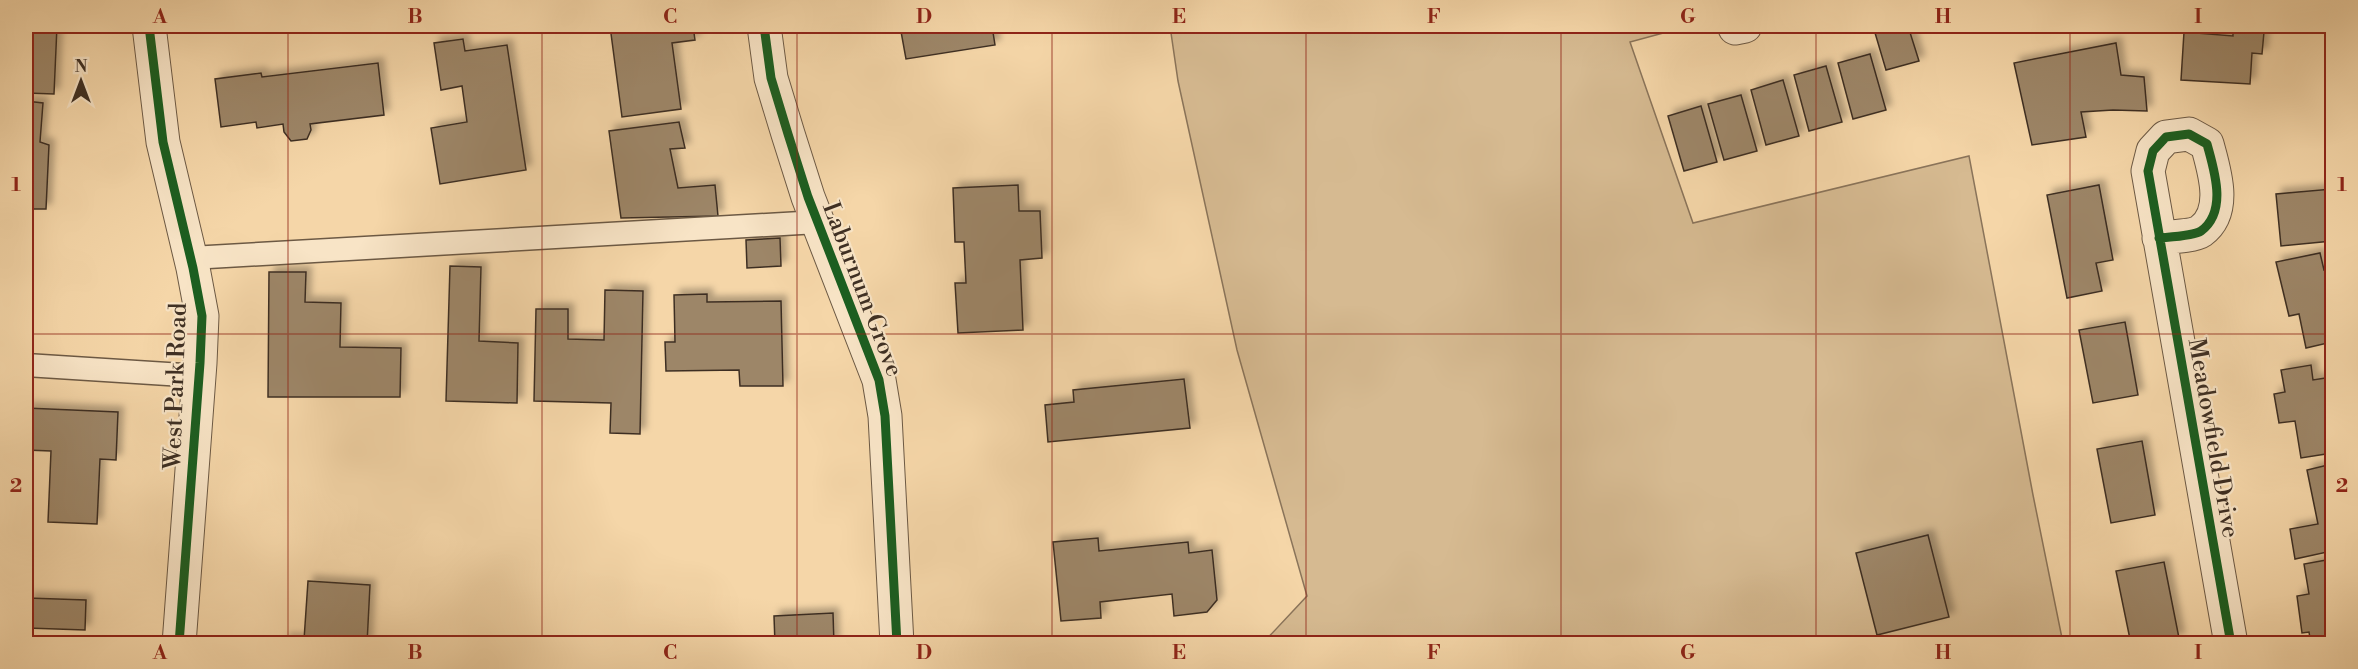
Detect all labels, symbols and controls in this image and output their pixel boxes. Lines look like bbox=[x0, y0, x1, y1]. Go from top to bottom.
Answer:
text: A bbox=[152, 5, 168, 30]
text: B bbox=[407, 5, 423, 30]
text: C bbox=[663, 5, 677, 30]
text: D bbox=[916, 5, 932, 30]
text: E bbox=[1172, 5, 1186, 30]
text: F bbox=[1427, 5, 1441, 30]
text: G bbox=[1680, 5, 1696, 30]
text: H bbox=[1935, 5, 1952, 30]
text: I bbox=[2194, 5, 2202, 30]
north arrow bbox=[51, 51, 111, 111]
text: N bbox=[75, 57, 88, 77]
text: 1 bbox=[11, 173, 21, 198]
text: 1 bbox=[2337, 173, 2347, 198]
street label: Laburnum Grove bbox=[815, 198, 909, 381]
street label: West Park Road bbox=[158, 302, 194, 471]
street label: Meadowfield Drive bbox=[2181, 336, 2245, 540]
text: 2 bbox=[10, 474, 22, 499]
text: 2 bbox=[2336, 474, 2348, 499]
text: A bbox=[152, 641, 168, 666]
text: B bbox=[407, 641, 423, 666]
text: C bbox=[663, 641, 677, 666]
text: D bbox=[916, 641, 932, 666]
text: E bbox=[1172, 641, 1186, 666]
text: F bbox=[1427, 641, 1441, 666]
text: G bbox=[1680, 641, 1696, 666]
text: H bbox=[1935, 641, 1952, 666]
text: I bbox=[2194, 641, 2202, 666]

